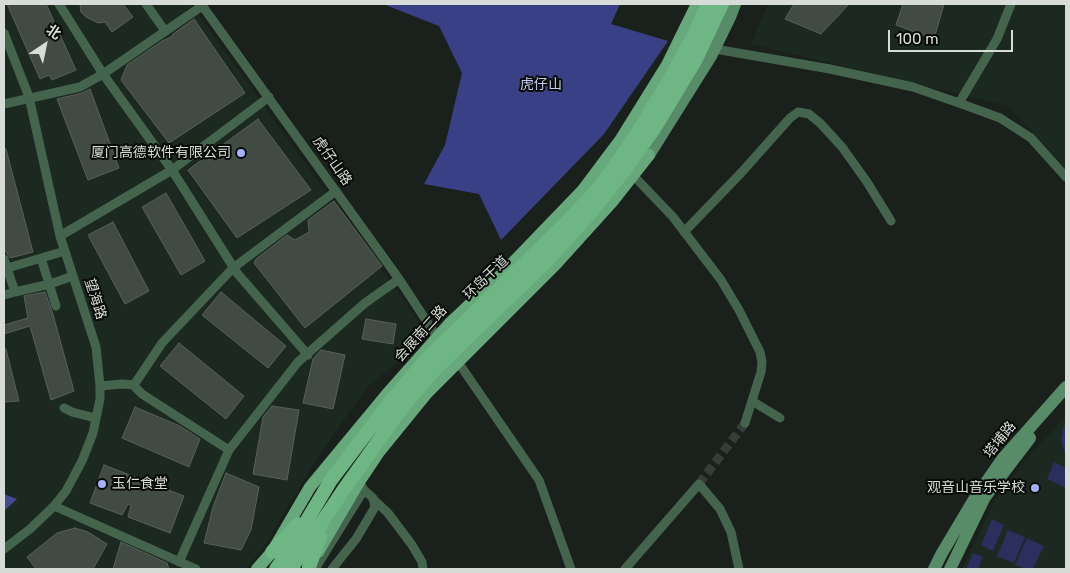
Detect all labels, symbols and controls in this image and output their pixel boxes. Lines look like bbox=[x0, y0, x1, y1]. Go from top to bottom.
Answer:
north arrow bbox=[20, 20, 70, 70]
scale bar bbox=[890, 20, 1015, 52]
text: 北 bbox=[43, 21, 64, 43]
text: 100 m bbox=[896, 30, 938, 48]
park label: 虎仔山 bbox=[520, 77, 562, 93]
street label: 虎仔山路 bbox=[309, 133, 355, 189]
place label: 厦门高德软件有限公司 bbox=[91, 145, 231, 161]
marker: 厦门高德软件有限公司 bbox=[235, 147, 247, 159]
street label: 环岛干道 bbox=[460, 253, 512, 303]
street label: 望海路 bbox=[81, 276, 109, 322]
street label: 会展南二路 bbox=[391, 302, 451, 366]
street label: 塔埔路 bbox=[980, 418, 1020, 462]
place label: 玉仁食堂 bbox=[112, 476, 168, 492]
marker: 玉仁食堂 bbox=[96, 478, 108, 490]
place label: 观音山音乐学校 bbox=[927, 480, 1025, 496]
marker: 观音山音乐学校 bbox=[1029, 482, 1041, 494]

